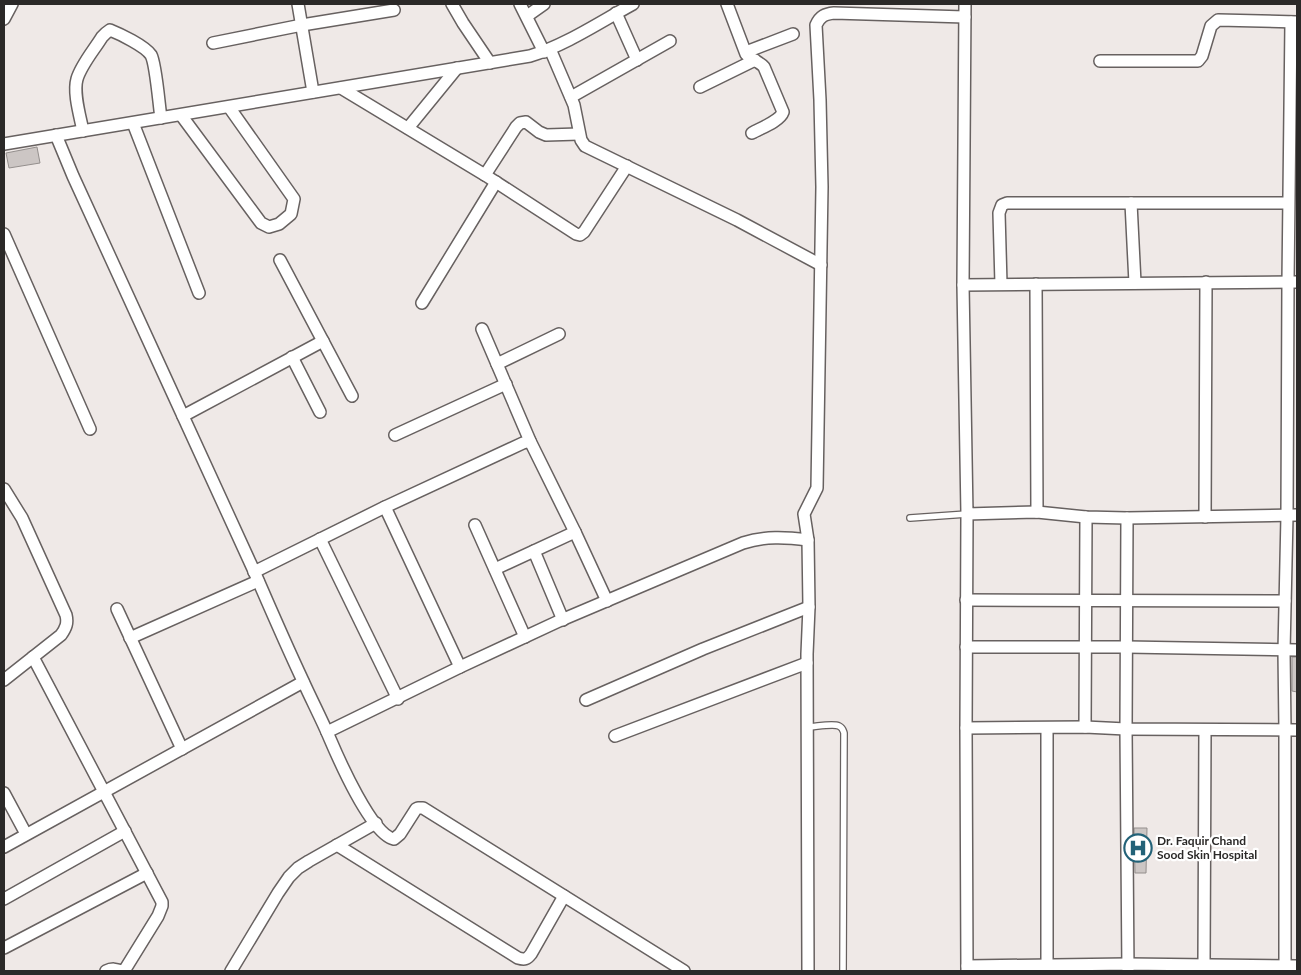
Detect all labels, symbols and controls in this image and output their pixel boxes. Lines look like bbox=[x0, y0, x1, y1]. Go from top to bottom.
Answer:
hospital icon: Dr. Faquir Chand Sood Skin Hospital bbox=[1123, 833, 1153, 863]
place label: Dr. Faquir Chand Sood Skin Hospital bbox=[1157, 833, 1257, 862]

